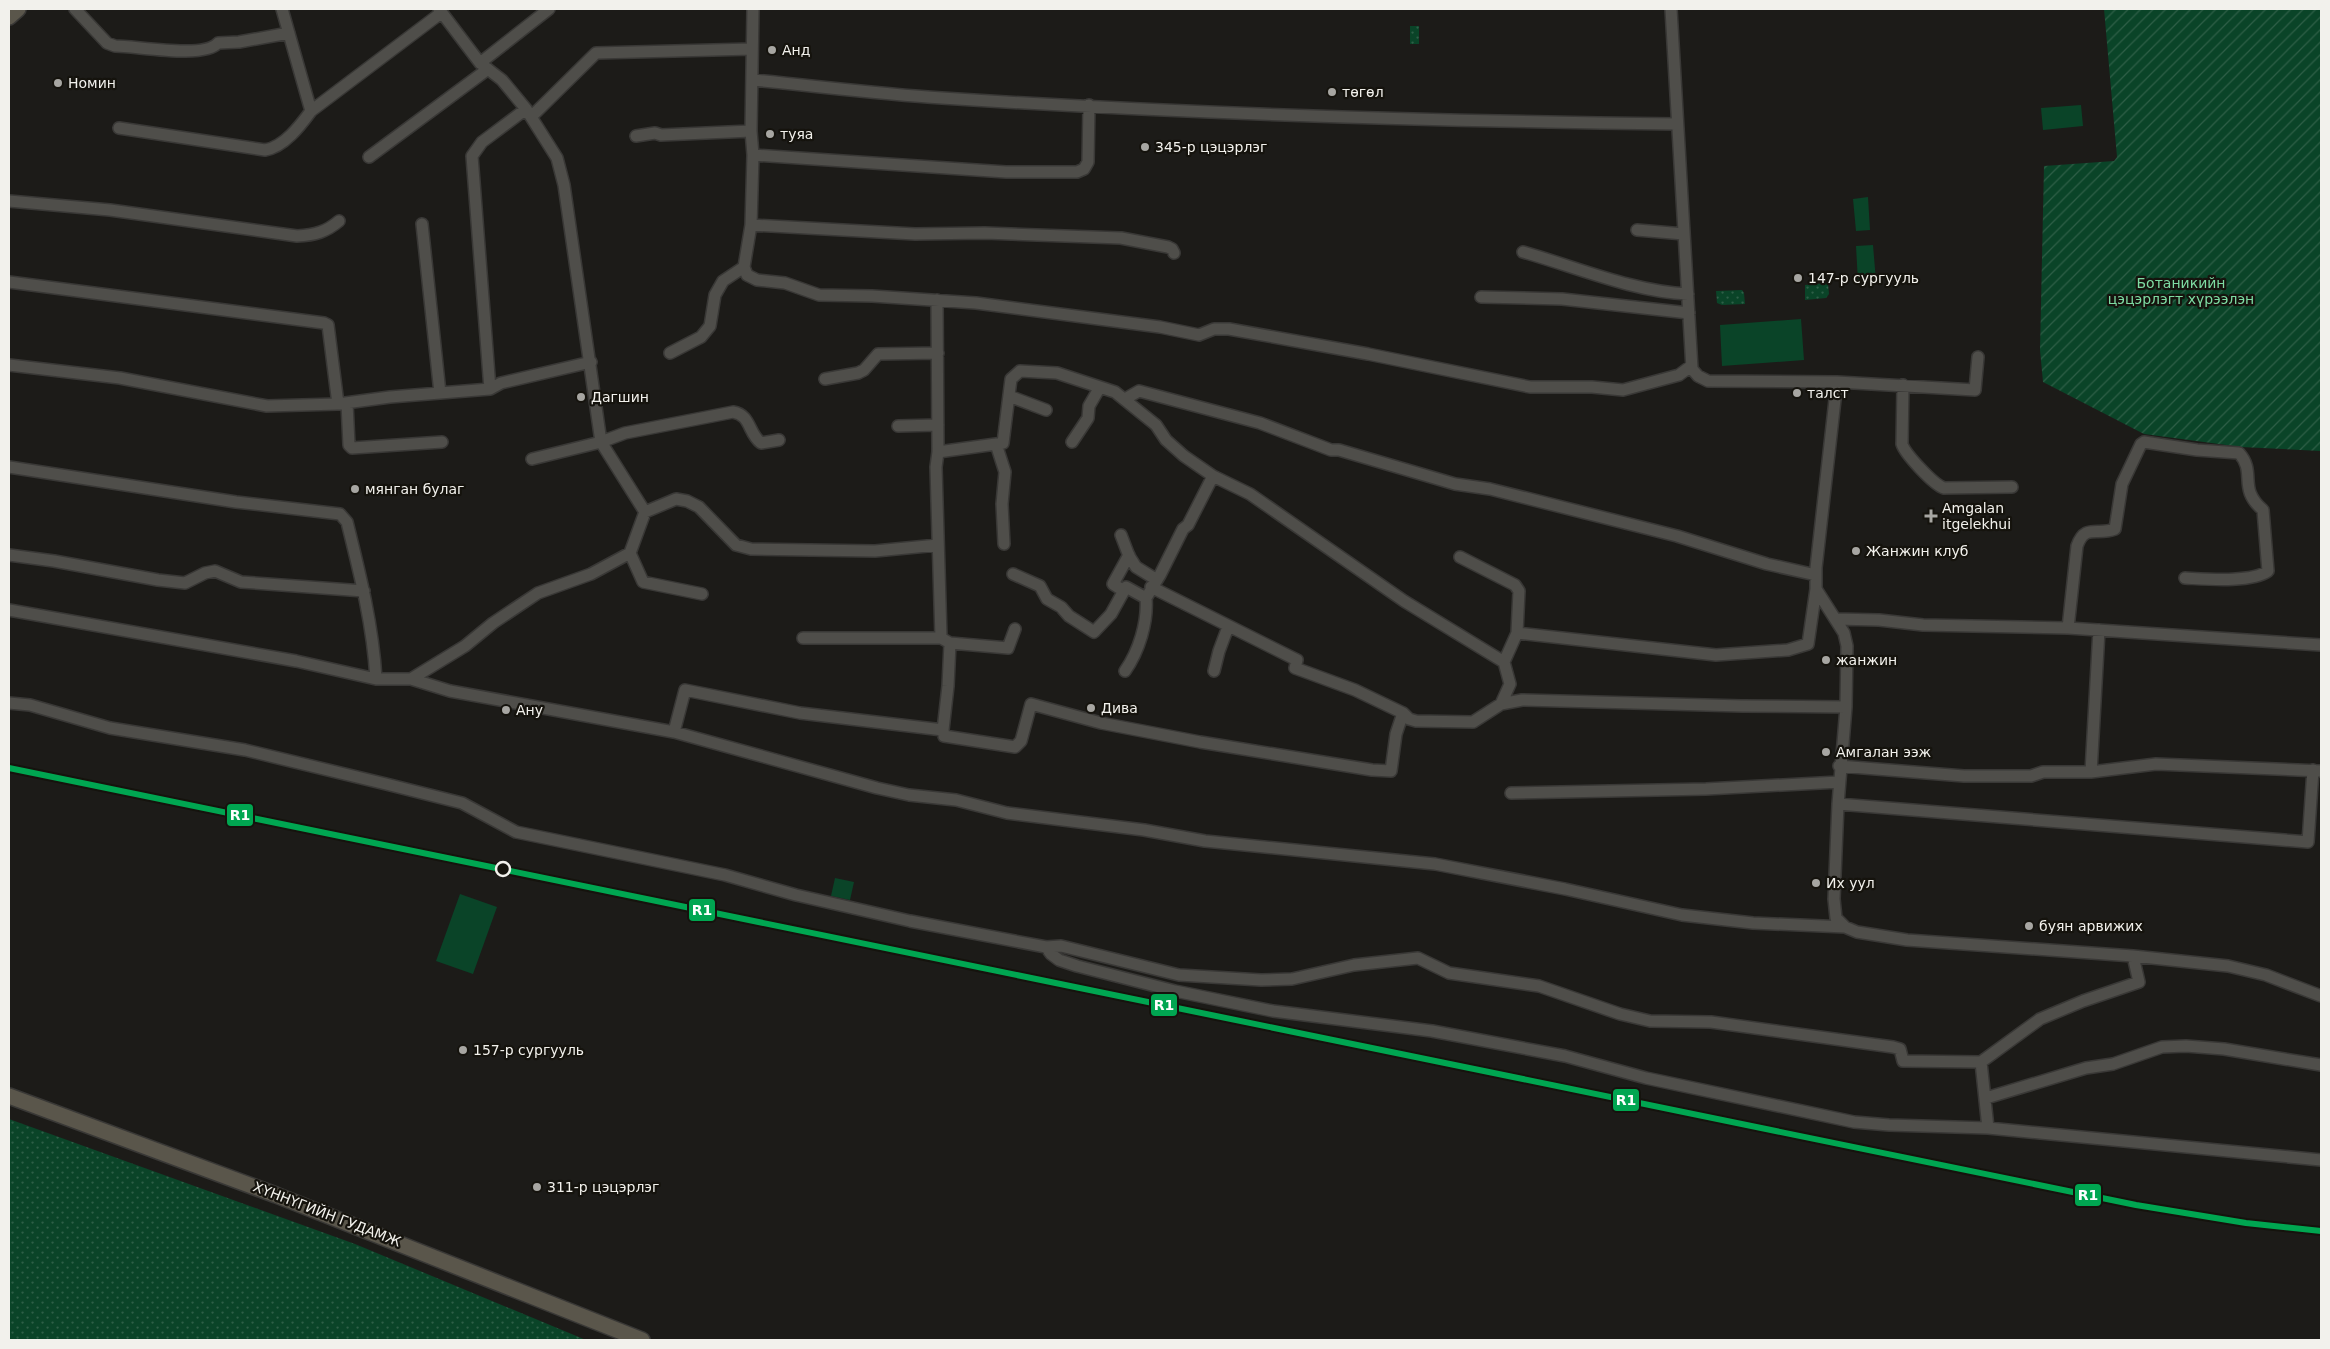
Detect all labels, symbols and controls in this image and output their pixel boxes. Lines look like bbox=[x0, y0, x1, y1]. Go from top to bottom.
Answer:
place label: Анд bbox=[782, 42, 810, 58]
marker: Анд bbox=[766, 44, 778, 56]
place label: Номин bbox=[68, 75, 116, 91]
marker: Номин bbox=[52, 77, 64, 89]
place label: төгөл bbox=[1342, 84, 1384, 100]
marker: төгөл bbox=[1326, 86, 1338, 98]
place label: туяа bbox=[780, 126, 813, 142]
marker: туяа bbox=[764, 128, 776, 140]
place label: 345-р цэцэрлэг bbox=[1155, 139, 1267, 155]
marker: 345-р цэцэрлэг bbox=[1139, 141, 1151, 153]
place label: 147-р сургууль bbox=[1808, 270, 1919, 286]
marker: 147-р сургууль bbox=[1792, 272, 1804, 284]
park label: Ботаникийн цэцэрлэгт хүрээлэн bbox=[2108, 275, 2254, 307]
place label: талст bbox=[1807, 385, 1849, 401]
marker: талст bbox=[1791, 387, 1803, 399]
place label: Дагшин bbox=[591, 389, 649, 405]
marker: Дагшин bbox=[575, 391, 587, 403]
place label: мянган булаг bbox=[365, 481, 464, 497]
marker: мянган булаг bbox=[349, 483, 361, 495]
place label: Amgalan itgelekhui bbox=[1942, 500, 2011, 532]
marker: Amgalan itgelekhui bbox=[1924, 509, 1938, 523]
place label: Жанжин клуб bbox=[1866, 543, 1968, 559]
marker: Жанжин клуб bbox=[1850, 545, 1862, 557]
place label: жанжин bbox=[1836, 652, 1897, 668]
marker: жанжин bbox=[1820, 654, 1832, 666]
place label: Дива bbox=[1101, 700, 1138, 716]
place label: Ану bbox=[516, 702, 543, 718]
marker: Дива bbox=[1085, 702, 1097, 714]
marker: Ану bbox=[500, 704, 512, 716]
place label: Амгалан ээж bbox=[1836, 744, 1932, 760]
marker: Амгалан ээж bbox=[1820, 746, 1832, 758]
line badge: R1 bbox=[226, 803, 254, 827]
text: R1 bbox=[230, 807, 250, 823]
unlabelled marker bbox=[495, 861, 511, 877]
place label: Их уул bbox=[1826, 875, 1875, 891]
marker: Их уул bbox=[1810, 877, 1822, 889]
line badge: R1 bbox=[688, 898, 716, 922]
text: R1 bbox=[692, 902, 712, 918]
place label: буян арвижих bbox=[2039, 918, 2143, 934]
marker: буян арвижих bbox=[2023, 920, 2035, 932]
line badge: R1 bbox=[1150, 993, 1178, 1017]
text: R1 bbox=[1154, 997, 1174, 1013]
place label: 157-р сургууль bbox=[473, 1042, 584, 1058]
marker: 157-р сургууль bbox=[457, 1044, 469, 1056]
line badge: R1 bbox=[1612, 1088, 1640, 1112]
text: R1 bbox=[1616, 1092, 1636, 1108]
street label: ХҮННҮГИЙН ГУДАМЖ bbox=[251, 1177, 403, 1250]
place label: 311-р цэцэрлэг bbox=[547, 1179, 659, 1195]
marker: 311-р цэцэрлэг bbox=[531, 1181, 543, 1193]
line badge: R1 bbox=[2074, 1183, 2102, 1207]
text: R1 bbox=[2078, 1187, 2098, 1203]

